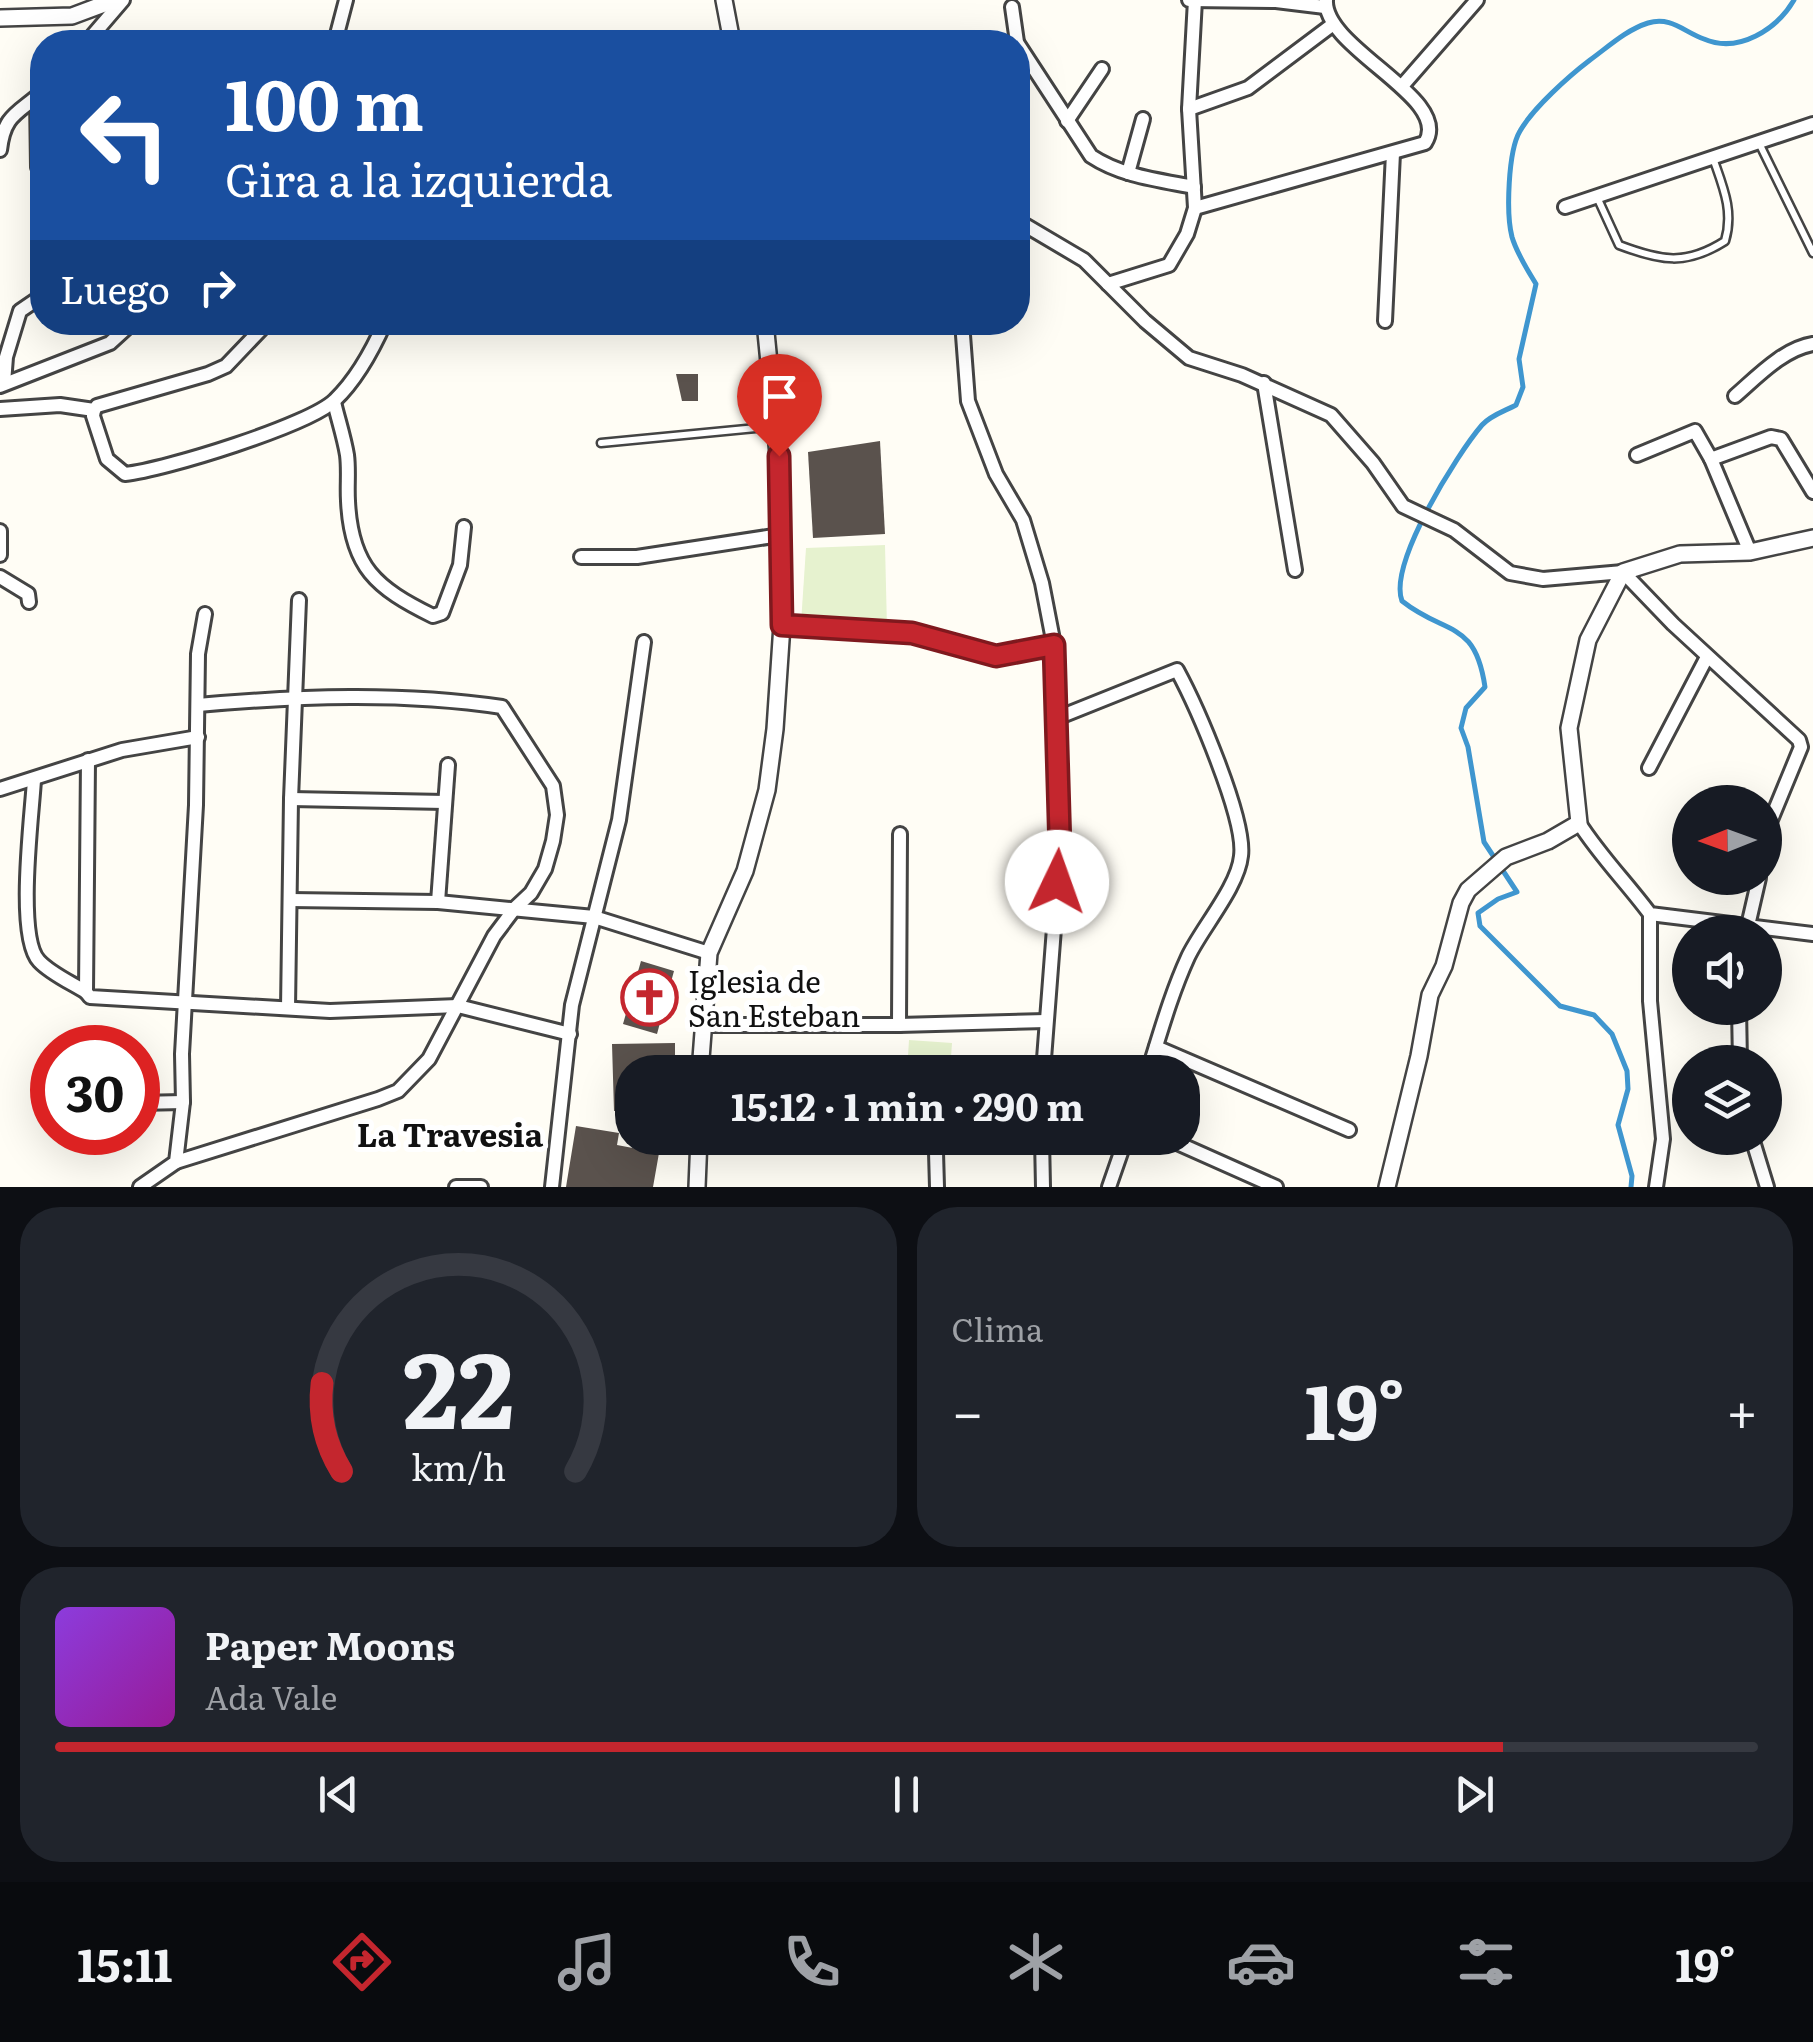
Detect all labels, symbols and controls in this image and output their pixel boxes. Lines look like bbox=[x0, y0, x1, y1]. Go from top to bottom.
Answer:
text: 100 m bbox=[225, 49, 424, 153]
icon: left bbox=[60, 70, 190, 200]
text: Gira a la izquierda bbox=[225, 144, 612, 211]
text: Luego bbox=[60, 259, 170, 316]
icon: right bbox=[190, 260, 245, 315]
pin bbox=[737, 354, 822, 457]
icon: arrive bbox=[752, 369, 807, 424]
north arrow bbox=[1672, 785, 1782, 895]
map controls bbox=[1672, 785, 1782, 1155]
position arrow bbox=[1005, 830, 1109, 934]
button: sound bbox=[1672, 915, 1782, 1025]
place label: Iglesia de San Esteban bbox=[688, 958, 860, 1036]
church icon: Iglesia de San Esteban bbox=[619, 967, 679, 1027]
speed limit sign: 30 bbox=[30, 1025, 160, 1155]
button: layers bbox=[1672, 1045, 1782, 1155]
text: 15:12 · 1 min · 290 m bbox=[731, 1076, 1084, 1133]
district label: La Travesia bbox=[357, 1109, 544, 1157]
text: Clima bbox=[952, 1304, 1043, 1352]
text: 22 bbox=[402, 1307, 514, 1461]
text: 19° bbox=[1304, 1352, 1405, 1463]
text: − bbox=[952, 1368, 984, 1450]
text: + bbox=[1726, 1368, 1758, 1450]
text: km/h bbox=[411, 1439, 506, 1492]
text: Paper Moons bbox=[205, 1615, 455, 1672]
text: Ada Vale bbox=[205, 1672, 337, 1720]
icon: previous bbox=[311, 1767, 366, 1822]
icon: pause bbox=[879, 1767, 934, 1822]
icon: next bbox=[1447, 1767, 1502, 1822]
icon: directions bbox=[327, 1927, 397, 1997]
icon: music bbox=[552, 1927, 622, 1997]
icon: phone bbox=[777, 1927, 847, 1997]
icon: climate bbox=[1001, 1927, 1071, 1997]
icon: car bbox=[1226, 1927, 1296, 1997]
icon: filters bbox=[1451, 1927, 1521, 1997]
text: 15:11 bbox=[77, 1929, 173, 1996]
text: 19° bbox=[1675, 1929, 1736, 1996]

